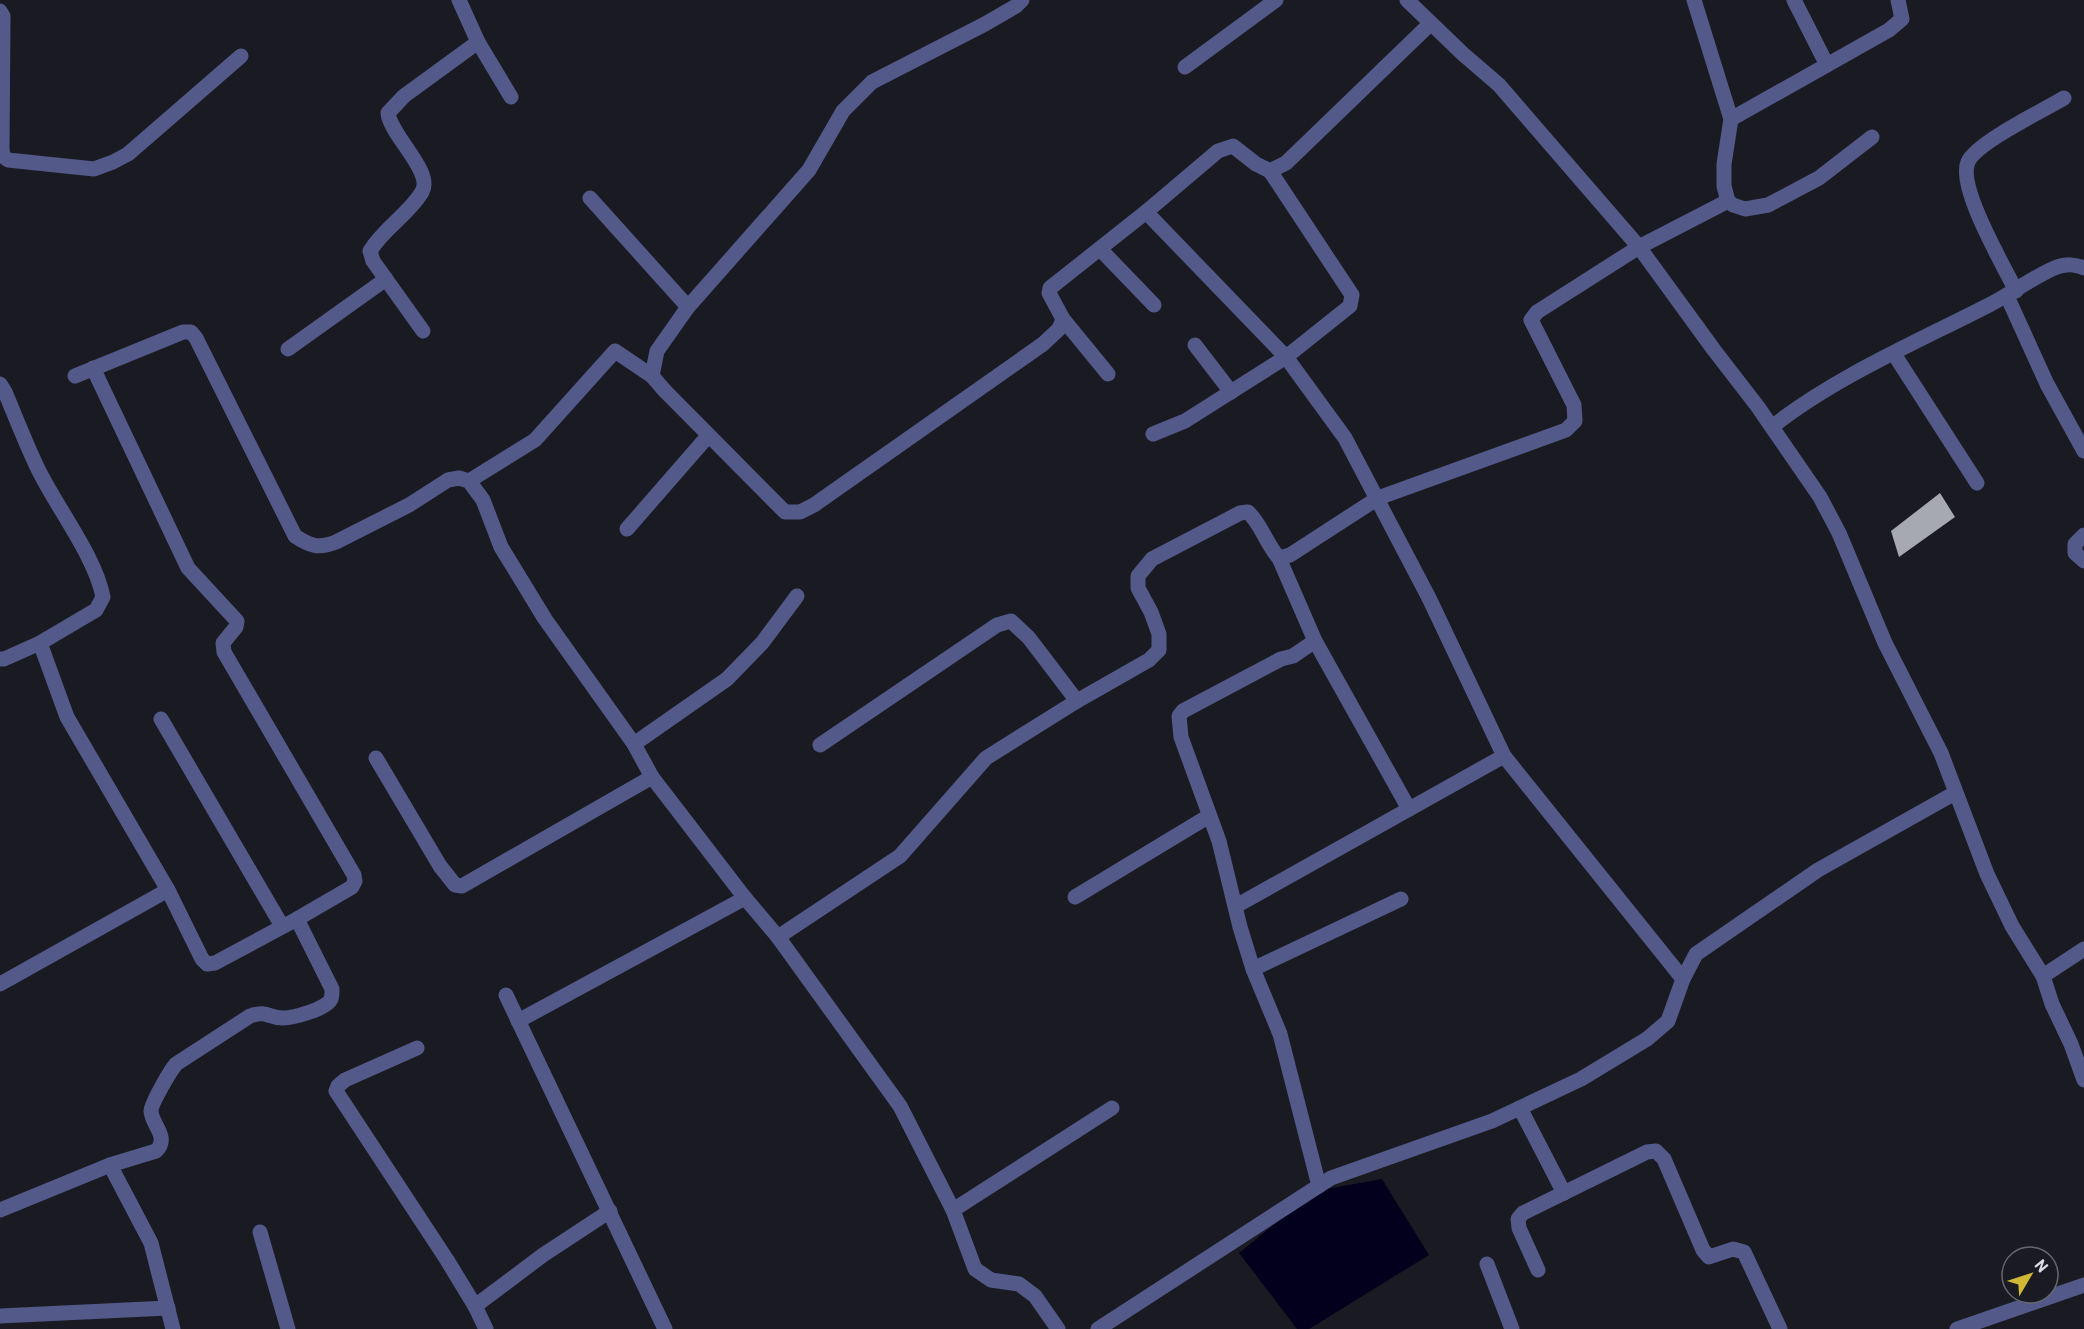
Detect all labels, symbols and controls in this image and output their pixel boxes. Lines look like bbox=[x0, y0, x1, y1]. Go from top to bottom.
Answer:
north arrow bbox=[2000, 1245, 2060, 1305]
text: N bbox=[2031, 1255, 2053, 1275]

